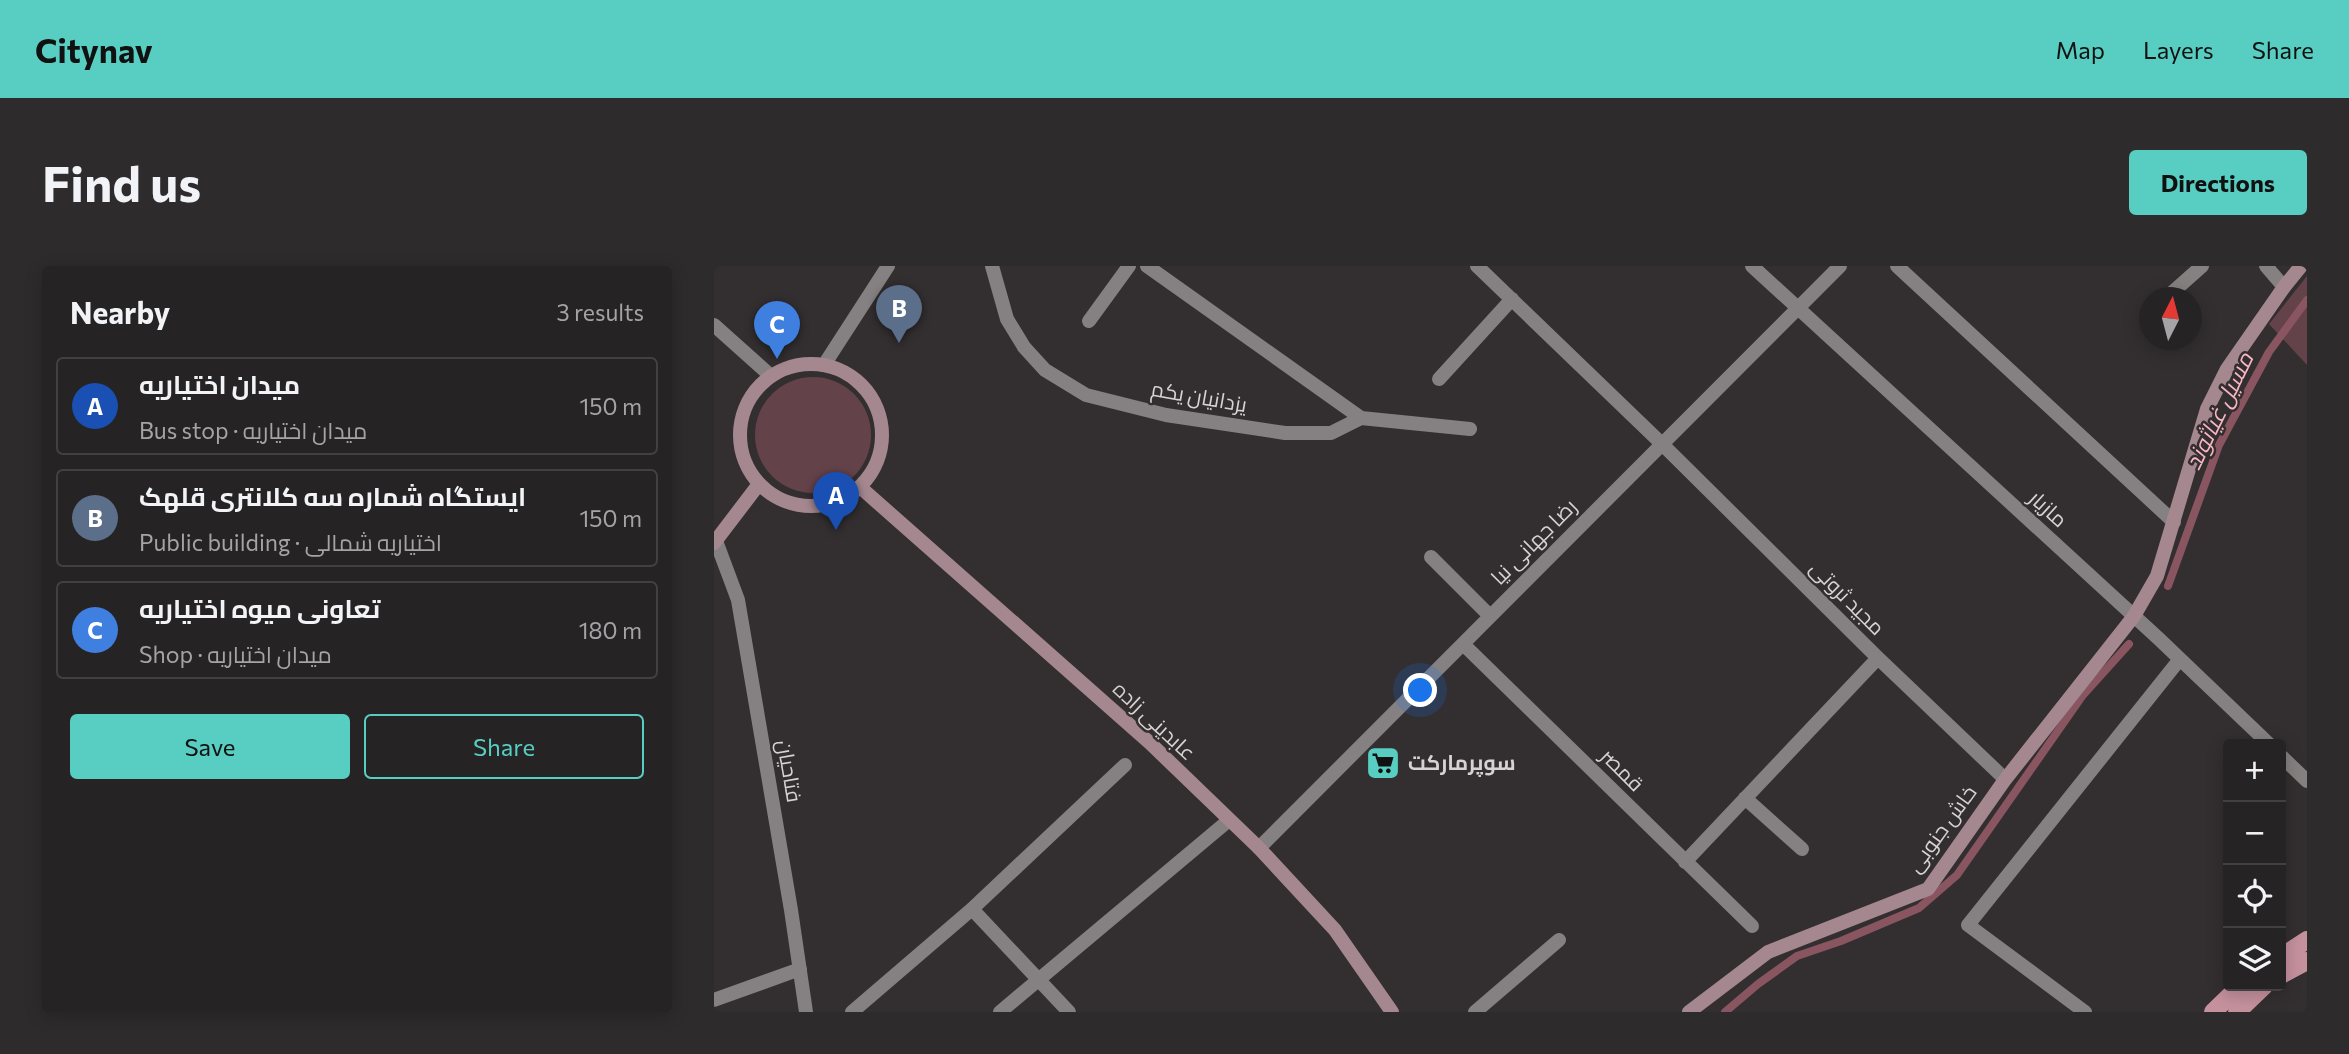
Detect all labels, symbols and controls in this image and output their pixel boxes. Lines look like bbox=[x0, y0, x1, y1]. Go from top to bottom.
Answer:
text: Citynav bbox=[35, 29, 153, 70]
text: Map bbox=[2056, 35, 2105, 64]
text: Layers bbox=[2143, 35, 2214, 64]
text: Share bbox=[2252, 35, 2314, 64]
button: Directions bbox=[2129, 150, 2307, 215]
text: Find us bbox=[42, 152, 201, 212]
pin: B bbox=[876, 285, 922, 343]
north arrow bbox=[2139, 287, 2202, 350]
text: Nearby bbox=[70, 293, 170, 330]
text: 3 results bbox=[557, 298, 644, 326]
pin: C bbox=[754, 301, 800, 359]
water label: مسیل غیاثوند bbox=[2178, 347, 2259, 474]
text: میدان اختیاریه bbox=[139, 368, 300, 399]
street label: یزدانیان یکم bbox=[1149, 375, 1250, 419]
text: A bbox=[87, 392, 103, 420]
text: 150 m bbox=[579, 392, 642, 420]
text: Bus stop · میدان اختیاریه bbox=[139, 416, 367, 444]
pin: A bbox=[813, 472, 859, 530]
text: ایستگاه شماره سه کلانتری قلهک bbox=[139, 480, 526, 511]
street label: مازیار bbox=[2023, 484, 2073, 532]
street label: رضا جهانی نیا bbox=[1485, 493, 1582, 590]
text: B bbox=[87, 504, 103, 532]
text: 150 m bbox=[579, 504, 642, 532]
text: Public building · اختیاریه شمالی bbox=[139, 528, 442, 556]
street label: مجید ثروتی bbox=[1804, 554, 1891, 641]
text: تعاونی میوه اختیاریه bbox=[139, 592, 380, 623]
text: C bbox=[87, 616, 103, 644]
text: 180 m bbox=[579, 616, 642, 644]
text: Shop · میدان اختیاریه bbox=[139, 640, 332, 668]
your location bbox=[1403, 673, 1437, 707]
street label: عابدینی زاده bbox=[1107, 675, 1201, 766]
button: Save bbox=[70, 714, 350, 779]
button: Share bbox=[364, 714, 644, 779]
street label: فتاحیان bbox=[771, 737, 808, 804]
map controls bbox=[2223, 739, 2286, 991]
button: + bbox=[2223, 739, 2286, 802]
street label: قمصر bbox=[1595, 742, 1650, 796]
supermarket icon: سوپرمارکت bbox=[1364, 744, 1402, 782]
place label: سوپرمارکت bbox=[1408, 749, 1515, 778]
street label: خاش جنوبی bbox=[1901, 780, 1982, 878]
button: − bbox=[2223, 802, 2286, 865]
button: locate bbox=[2223, 865, 2286, 928]
button: layers bbox=[2223, 928, 2286, 991]

